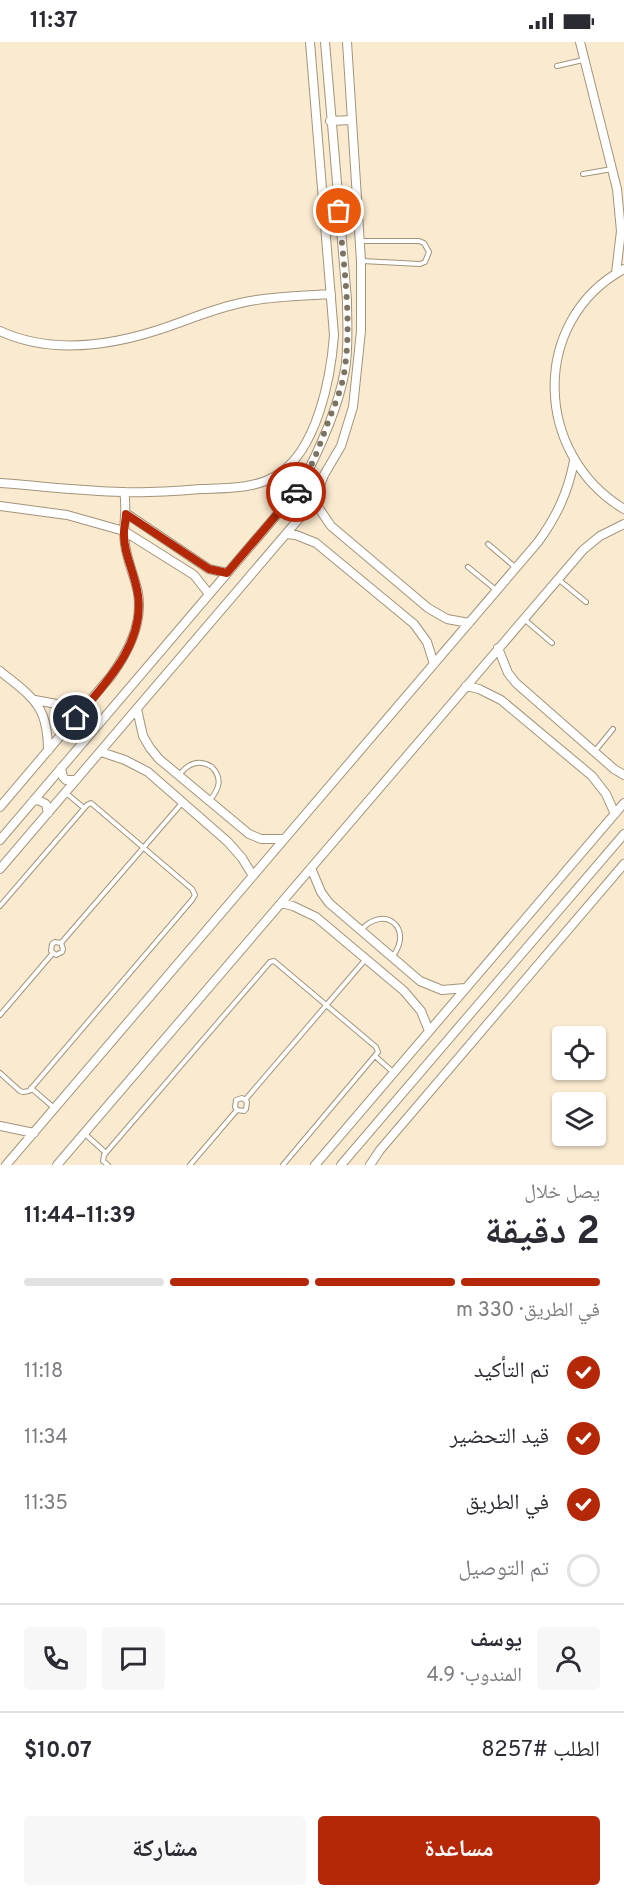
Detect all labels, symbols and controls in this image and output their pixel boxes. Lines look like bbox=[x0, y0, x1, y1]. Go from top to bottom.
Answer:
text: 11:37 bbox=[30, 8, 78, 35]
pin bbox=[313, 185, 364, 236]
icon: bag bbox=[322, 194, 355, 227]
courier bbox=[266, 462, 326, 522]
icon: car bbox=[280, 476, 313, 509]
pin bbox=[50, 692, 101, 743]
icon: home bbox=[59, 701, 92, 734]
map controls bbox=[552, 1026, 606, 1146]
button: locate bbox=[552, 1026, 606, 1080]
button: layers bbox=[552, 1092, 606, 1146]
text: يصل خلال bbox=[524, 1180, 600, 1206]
text: 11:39–11:44 bbox=[24, 1203, 136, 1230]
text: 2 دقيقة bbox=[484, 1209, 600, 1258]
text: في الطريق · 330 m bbox=[456, 1298, 600, 1324]
icon: check bbox=[567, 1356, 600, 1389]
text: تم التأكيد bbox=[474, 1358, 549, 1385]
text: 11:18 bbox=[24, 1359, 63, 1385]
icon: check bbox=[567, 1422, 600, 1455]
text: قيد التحضير bbox=[450, 1424, 549, 1451]
text: 11:34 bbox=[24, 1425, 68, 1451]
icon: check bbox=[567, 1488, 600, 1521]
text: في الطريق bbox=[465, 1490, 549, 1517]
text: 11:35 bbox=[24, 1491, 68, 1517]
text: تم التوصيل bbox=[458, 1556, 549, 1583]
button: phone bbox=[24, 1627, 87, 1690]
button: chat bbox=[102, 1627, 165, 1690]
text: يوسف bbox=[470, 1627, 522, 1654]
button: person bbox=[537, 1627, 600, 1690]
text: المندوب · 4.9 bbox=[426, 1663, 522, 1689]
text: الطلب #8257 bbox=[481, 1737, 600, 1764]
text: $10.07 bbox=[24, 1738, 92, 1765]
button: مشاركة bbox=[24, 1816, 306, 1885]
button: مساعدة bbox=[318, 1816, 600, 1885]

